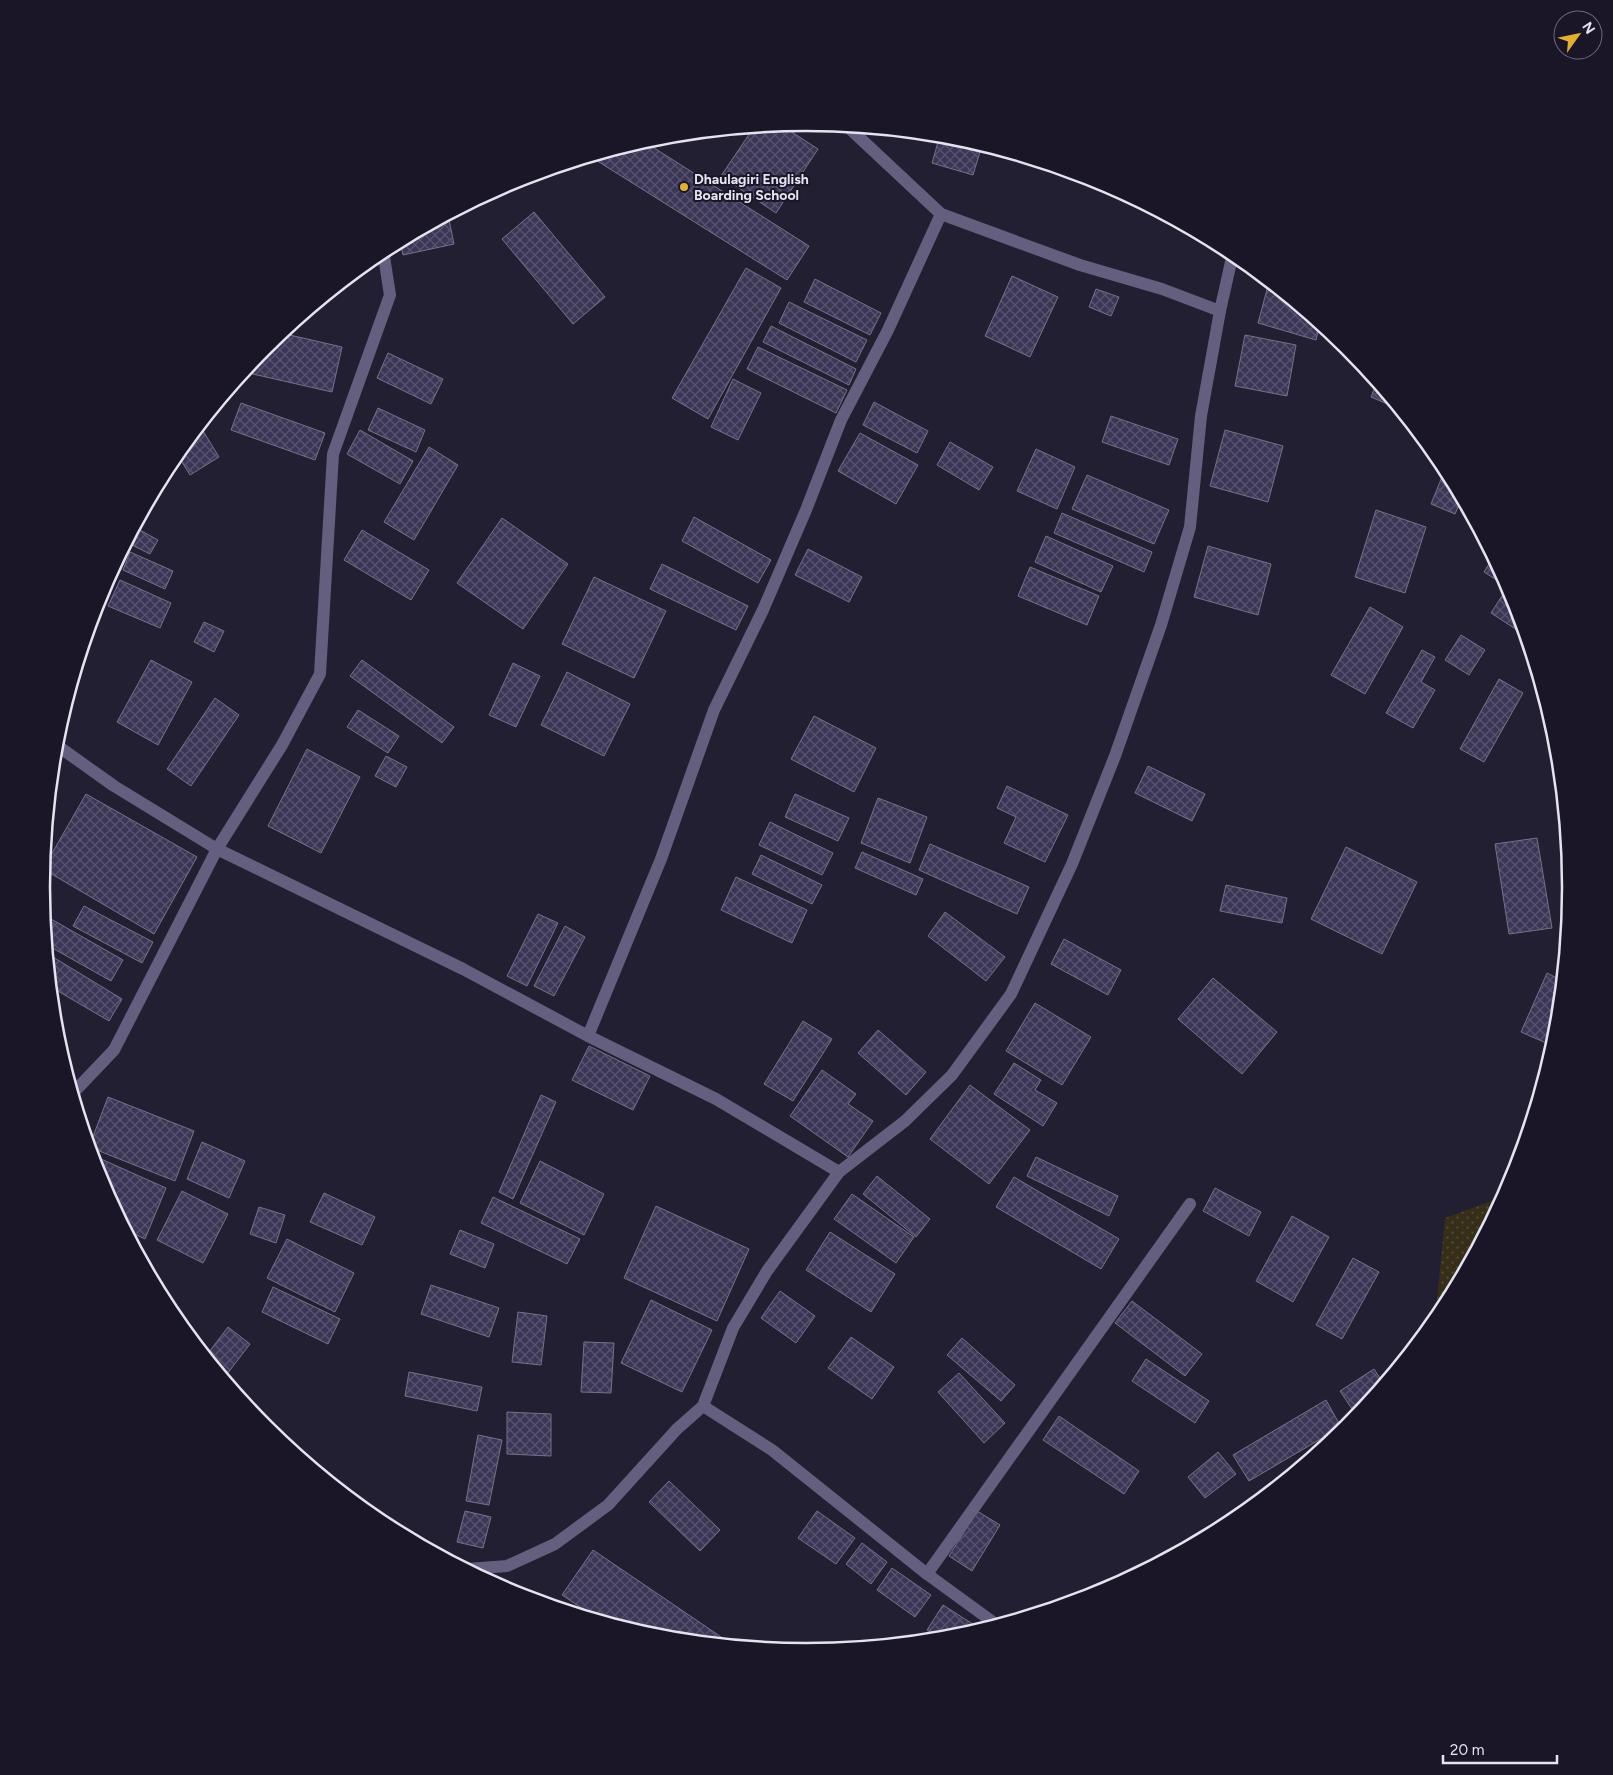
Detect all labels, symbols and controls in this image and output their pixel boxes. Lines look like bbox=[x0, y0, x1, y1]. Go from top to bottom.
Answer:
north arrow bbox=[1553, 10, 1603, 60]
text: N bbox=[1578, 19, 1599, 37]
place label: Dhaulagiri English Boarding School bbox=[694, 171, 809, 204]
marker: Dhaulagiri English Boarding School bbox=[678, 181, 690, 193]
scale bar bbox=[1443, 1732, 1557, 1764]
text: 20 m bbox=[1450, 1741, 1484, 1759]

